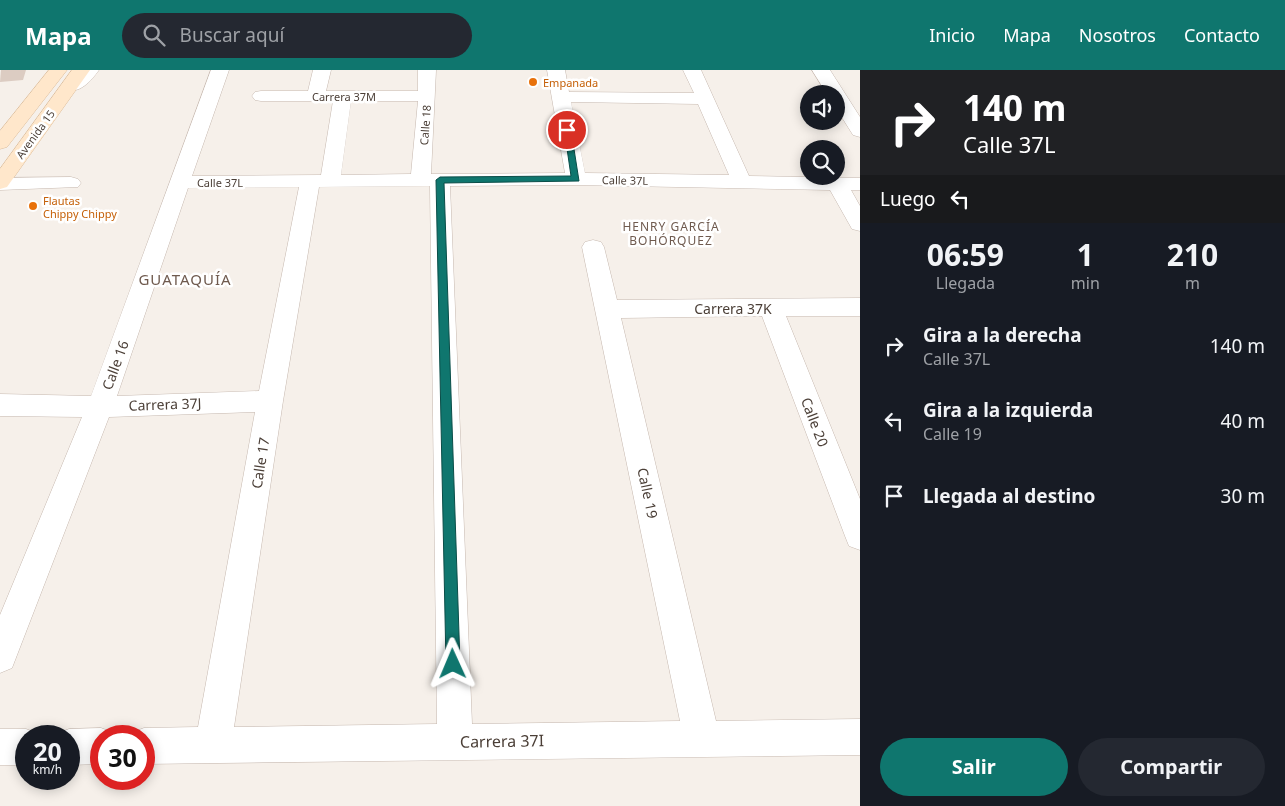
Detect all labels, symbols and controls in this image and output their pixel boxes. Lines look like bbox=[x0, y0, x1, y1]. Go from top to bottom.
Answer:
search box bbox=[122, 13, 472, 58]
text: Mapa bbox=[25, 19, 92, 52]
icon: search bbox=[140, 21, 168, 49]
text: Buscar aquí bbox=[180, 22, 284, 48]
text: Inicio bbox=[929, 23, 975, 47]
text: Mapa bbox=[1003, 23, 1051, 47]
text: Nosotros bbox=[1079, 23, 1156, 47]
text: Contacto bbox=[1184, 23, 1260, 47]
place label: Empanada bbox=[543, 75, 598, 90]
marker: Empanada bbox=[527, 76, 539, 88]
text: 140 m bbox=[963, 84, 1066, 131]
map controls bbox=[800, 85, 845, 185]
button: sound bbox=[800, 85, 845, 130]
street label: Carrera 37M bbox=[312, 89, 376, 104]
icon: right bbox=[880, 90, 945, 155]
street label: Calle 18 bbox=[416, 104, 434, 146]
street label: Avenida 15 bbox=[12, 107, 58, 161]
pin bbox=[546, 109, 588, 151]
icon: arrive bbox=[553, 116, 581, 144]
text: Calle 37L bbox=[963, 129, 1055, 159]
button: search bbox=[800, 140, 845, 185]
street label: Calle 37L bbox=[602, 172, 648, 188]
street label: Calle 37L bbox=[197, 175, 243, 190]
icon: left bbox=[946, 185, 974, 213]
text: Luego bbox=[880, 186, 936, 212]
place label: Flautas Chippy Chippy bbox=[43, 193, 117, 221]
marker: Flautas Chippy Chippy bbox=[27, 200, 39, 212]
district label: HENRY GARCÍA BOHÓRQUEZ bbox=[622, 218, 720, 249]
text: 06:59 bbox=[927, 234, 1004, 275]
text: 1 bbox=[1077, 234, 1094, 275]
text: 210 bbox=[1167, 234, 1218, 275]
district label: GUATAQUÍA bbox=[138, 269, 232, 289]
text: Llegada bbox=[936, 272, 995, 294]
text: min bbox=[1071, 272, 1100, 294]
text: m bbox=[1185, 272, 1200, 294]
street label: Carrera 37K bbox=[694, 299, 772, 318]
text: Gira a la derecha bbox=[923, 322, 1082, 348]
icon: right bbox=[880, 332, 908, 360]
text: 140 m bbox=[1210, 333, 1265, 359]
street label: Calle 16 bbox=[97, 338, 133, 392]
text: Calle 37L bbox=[923, 348, 990, 370]
street label: Carrera 37J bbox=[128, 393, 202, 415]
street label: Calle 20 bbox=[797, 395, 833, 449]
text: Gira a la izquierda bbox=[923, 397, 1093, 423]
icon: left bbox=[880, 407, 908, 435]
text: 40 m bbox=[1221, 408, 1265, 434]
text: Calle 19 bbox=[923, 423, 982, 445]
street label: Calle 17 bbox=[247, 436, 273, 490]
street label: Calle 19 bbox=[633, 466, 663, 520]
icon: arrive bbox=[880, 482, 908, 510]
text: Llegada al destino bbox=[923, 483, 1095, 509]
text: 30 m bbox=[1221, 483, 1265, 509]
position arrow bbox=[426, 637, 478, 689]
speed limit sign: 30 bbox=[90, 725, 155, 790]
street label: Carrera 37I bbox=[460, 729, 544, 753]
text: 20 bbox=[33, 734, 62, 768]
button: Salir bbox=[880, 738, 1068, 796]
button: Compartir bbox=[1078, 738, 1265, 796]
text: km/h bbox=[33, 761, 62, 778]

